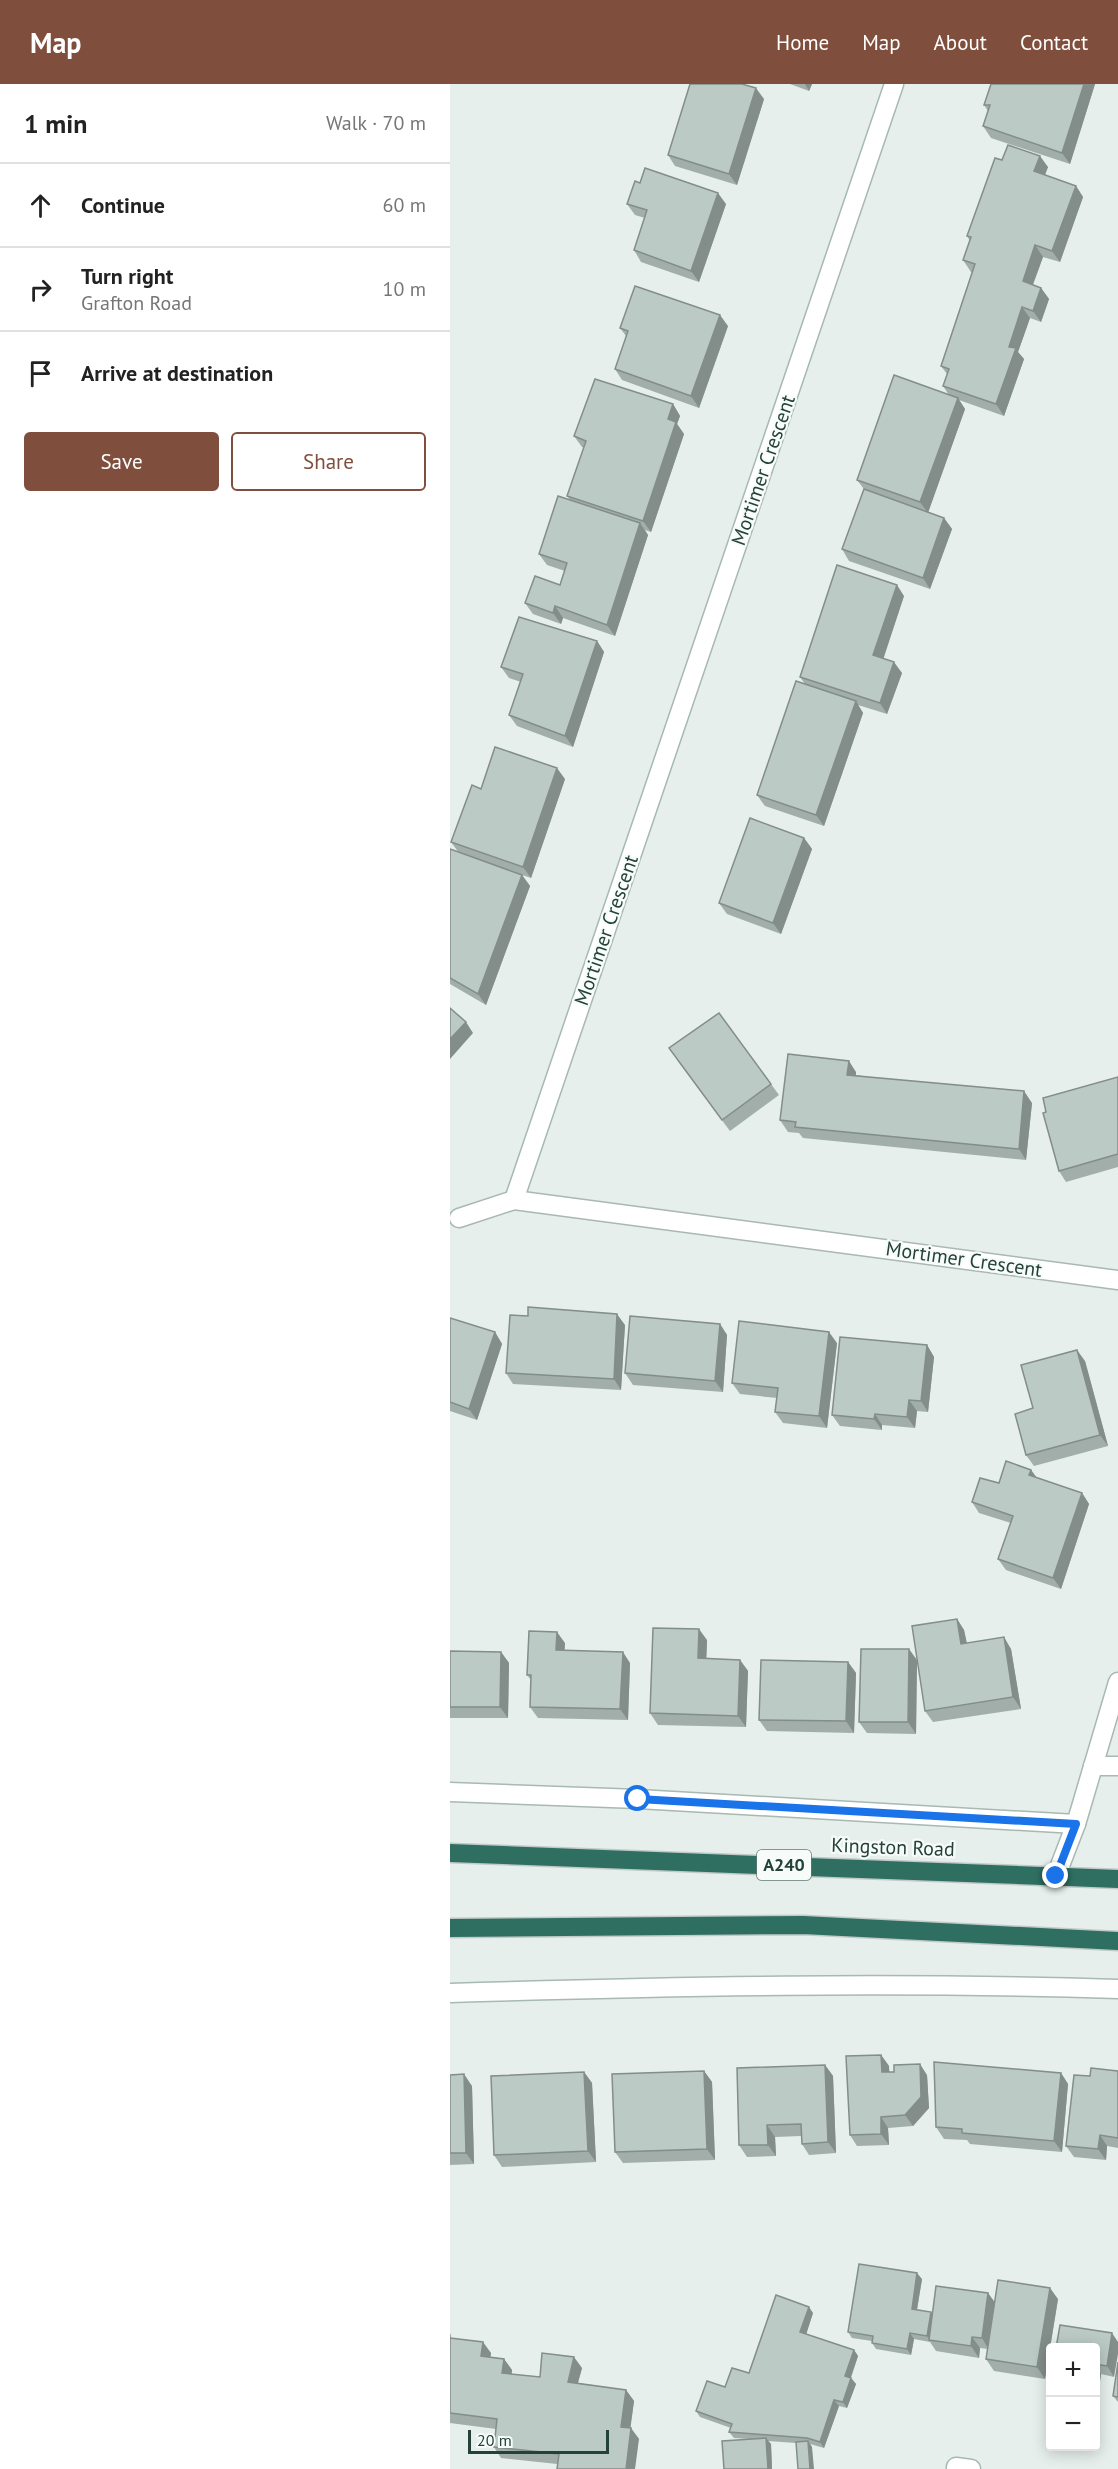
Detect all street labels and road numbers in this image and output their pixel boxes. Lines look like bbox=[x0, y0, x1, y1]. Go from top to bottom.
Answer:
street label: Mortimer Crescent bbox=[725, 391, 801, 549]
street label: Mortimer Crescent bbox=[568, 851, 644, 1009]
street label: Mortimer Crescent bbox=[884, 1235, 1044, 1283]
street label: Kingston Road bbox=[831, 1832, 955, 1862]
road number: A240 bbox=[757, 1850, 811, 1880]

